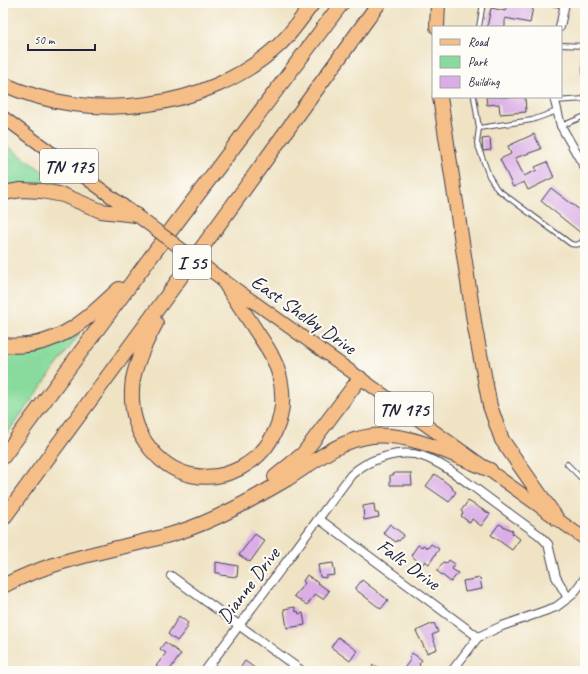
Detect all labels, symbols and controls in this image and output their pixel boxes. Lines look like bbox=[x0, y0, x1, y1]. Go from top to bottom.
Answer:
scale bar bbox=[28, 26, 95, 52]
legend bbox=[432, 26, 562, 98]
text: 50 m bbox=[34, 32, 56, 48]
text: Road bbox=[468, 34, 490, 50]
text: Park bbox=[468, 54, 489, 70]
text: Building bbox=[468, 74, 500, 90]
road number: TN 175 bbox=[40, 149, 98, 183]
road number: I 55 bbox=[173, 245, 211, 279]
street label: East Shelby Drive bbox=[246, 269, 362, 361]
road number: TN 175 bbox=[375, 392, 433, 426]
street label: Falls Drive bbox=[372, 533, 446, 596]
street label: Dianne Drive bbox=[212, 541, 286, 628]

